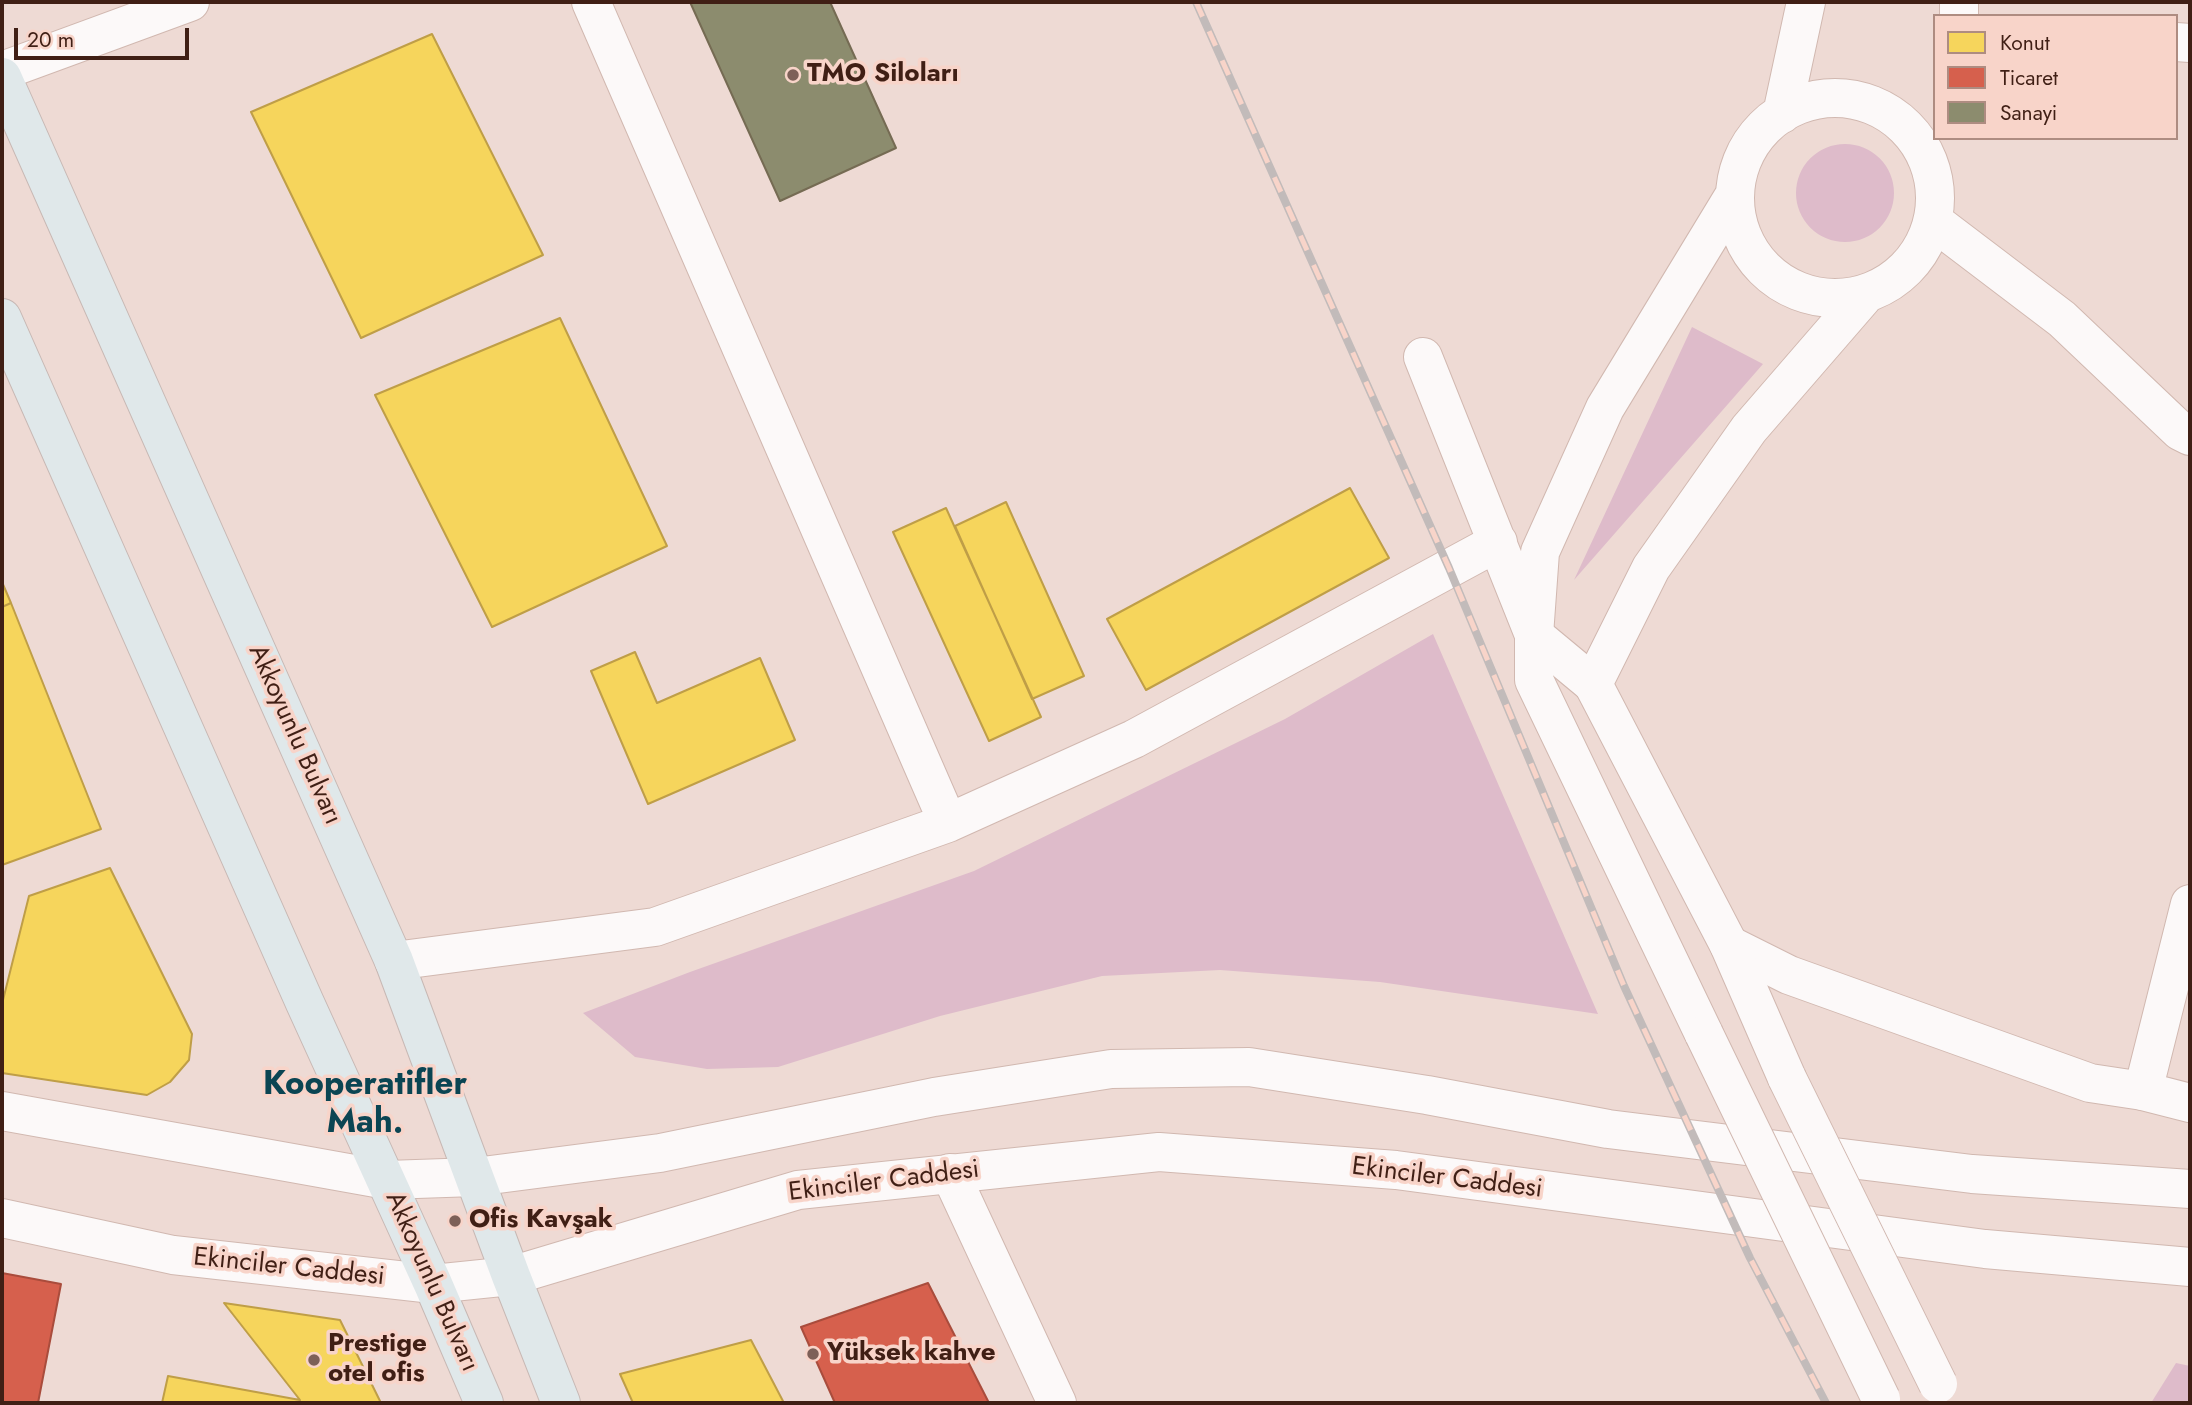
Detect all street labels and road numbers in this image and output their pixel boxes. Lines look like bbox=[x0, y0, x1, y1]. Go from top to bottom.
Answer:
street label: Akkoyunlu Bulvarı bbox=[240, 640, 348, 830]
street label: Ekinciler Caddesi bbox=[1350, 1152, 1544, 1206]
street label: Ekinciler Caddesi bbox=[787, 1155, 981, 1209]
street label: Akkoyunlu Bulvarı bbox=[377, 1187, 485, 1377]
street label: Ekinciler Caddesi bbox=[192, 1242, 386, 1294]

